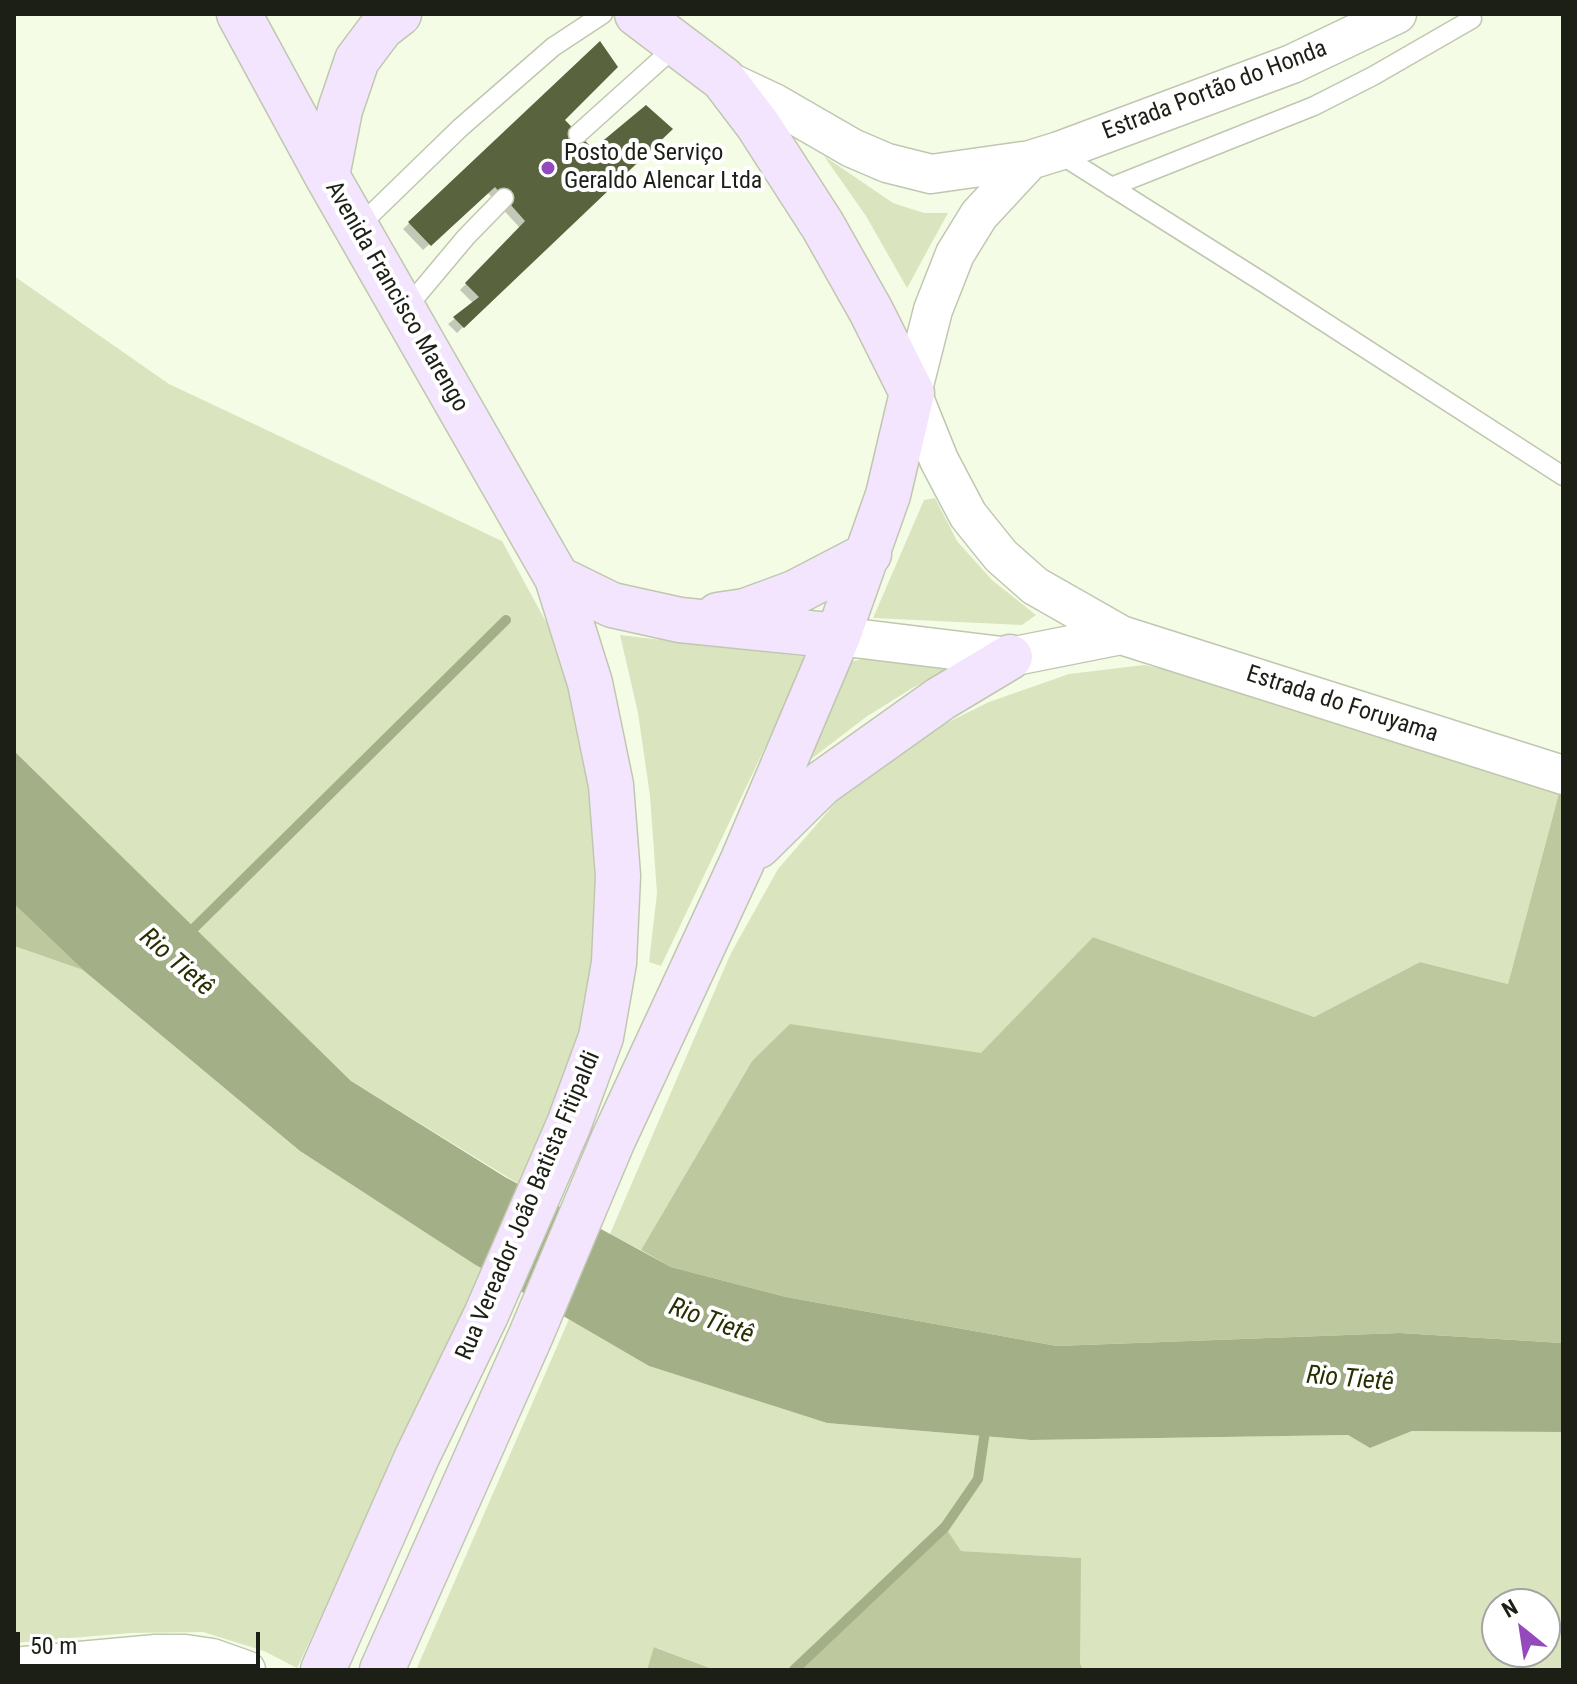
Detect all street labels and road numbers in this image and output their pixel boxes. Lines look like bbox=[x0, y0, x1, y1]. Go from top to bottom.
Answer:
street label: Estrada Portão do Honda bbox=[1099, 35, 1331, 147]
street label: Avenida Francisco Marengo bbox=[318, 177, 474, 417]
street label: Estrada do Foruyama bbox=[1243, 660, 1441, 750]
street label: Rua Vereador João Batista Fitipaldi bbox=[451, 1047, 607, 1365]

